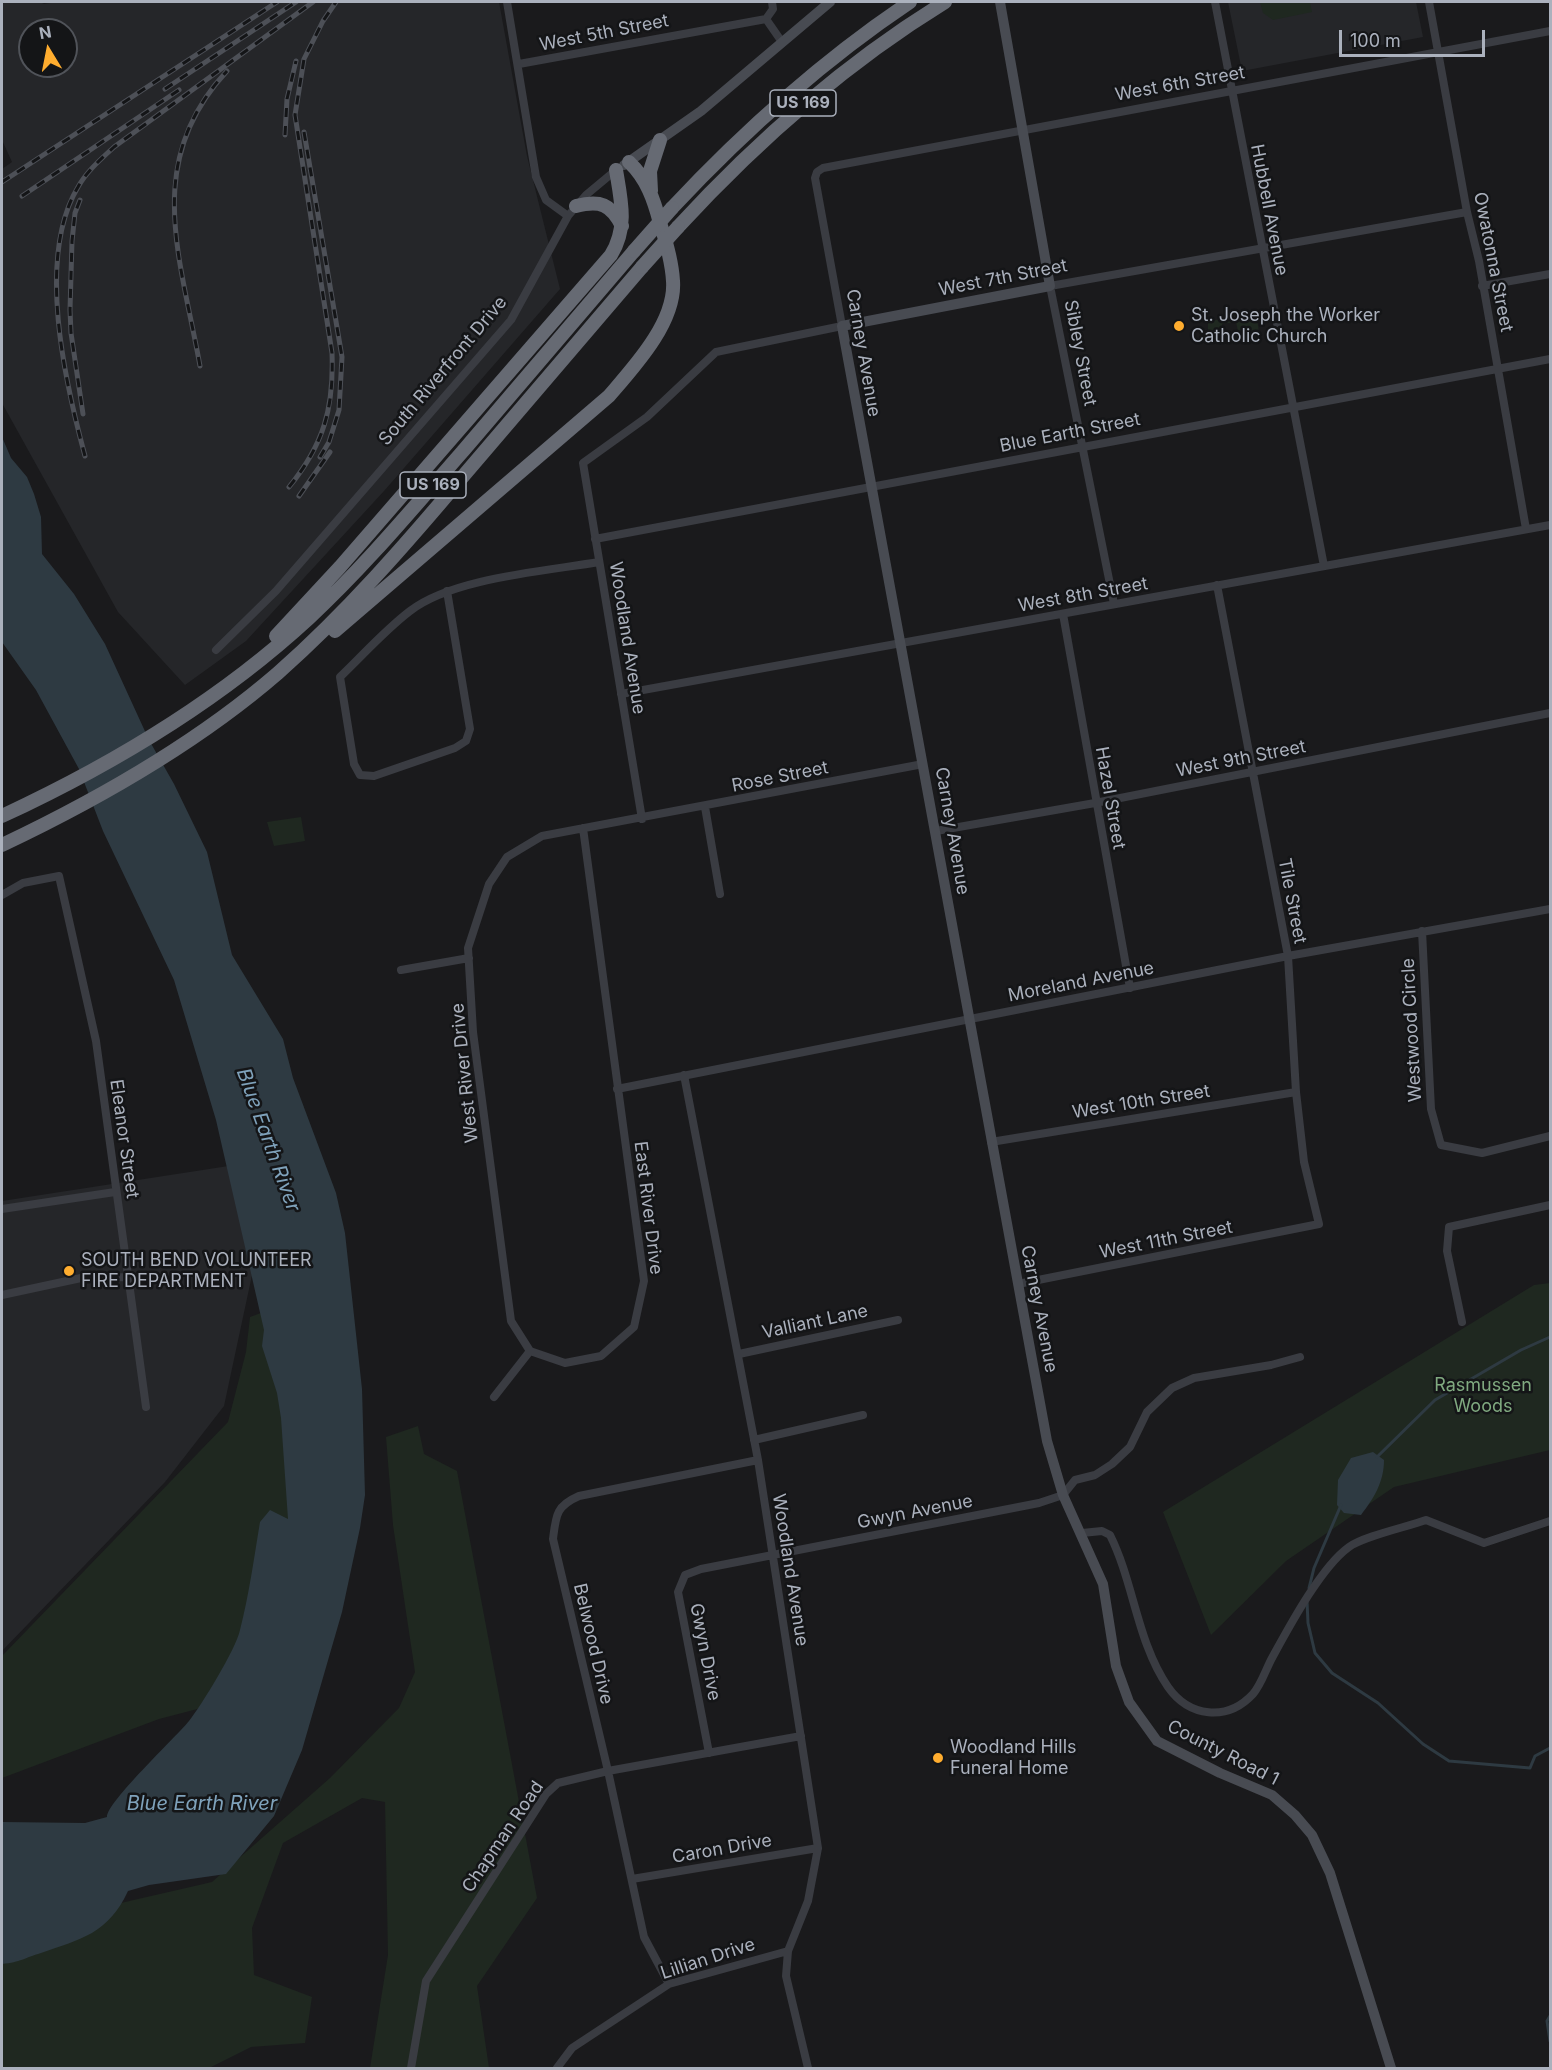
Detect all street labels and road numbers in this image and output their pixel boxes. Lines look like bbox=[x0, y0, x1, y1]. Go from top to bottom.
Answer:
street label: West 5th Street bbox=[538, 10, 670, 56]
street label: West 6th Street bbox=[1113, 62, 1247, 106]
road number: US 169 bbox=[770, 90, 836, 116]
street label: Hubbell Avenue bbox=[1246, 142, 1292, 278]
street label: Owatonna Street bbox=[1469, 190, 1517, 334]
street label: West 7th Street bbox=[937, 255, 1069, 301]
street label: Carney Avenue bbox=[841, 287, 885, 419]
street label: South Riverfront Drive bbox=[374, 292, 512, 450]
street label: Sibley Street bbox=[1059, 298, 1101, 408]
street label: Blue Earth Street bbox=[998, 409, 1142, 457]
road number: US 169 bbox=[400, 472, 466, 498]
street label: Woodland Avenue bbox=[604, 560, 650, 716]
street label: West 8th Street bbox=[1016, 573, 1150, 617]
street label: West 9th Street bbox=[1174, 736, 1308, 782]
street label: Hazel Street bbox=[1090, 745, 1130, 851]
street label: Rose Street bbox=[730, 757, 830, 797]
street label: Carney Avenue bbox=[930, 765, 974, 897]
street label: Tile Street bbox=[1273, 856, 1311, 946]
street label: Moreland Avenue bbox=[1006, 957, 1156, 1007]
street label: Westwood Circle bbox=[1397, 957, 1427, 1103]
street label: West River Drive bbox=[447, 1002, 483, 1144]
street label: Eleanor Street bbox=[105, 1078, 143, 1200]
street label: West 10th Street bbox=[1071, 1080, 1211, 1124]
street label: East River Drive bbox=[629, 1140, 667, 1276]
street label: West 11th Street bbox=[1098, 1217, 1234, 1263]
street label: Carney Avenue bbox=[1016, 1243, 1062, 1375]
street label: Valliant Lane bbox=[760, 1300, 870, 1344]
street label: Gwyn Avenue bbox=[855, 1490, 975, 1534]
street label: Woodland Avenue bbox=[767, 1492, 813, 1648]
street label: Belwood Drive bbox=[569, 1581, 617, 1707]
street label: Gwyn Drive bbox=[685, 1602, 725, 1702]
street label: County Road 1 bbox=[1164, 1716, 1282, 1790]
street label: Chapman Road bbox=[458, 1777, 548, 1897]
street label: Caron Drive bbox=[670, 1830, 774, 1868]
street label: Lillian Drive bbox=[658, 1934, 758, 1984]

